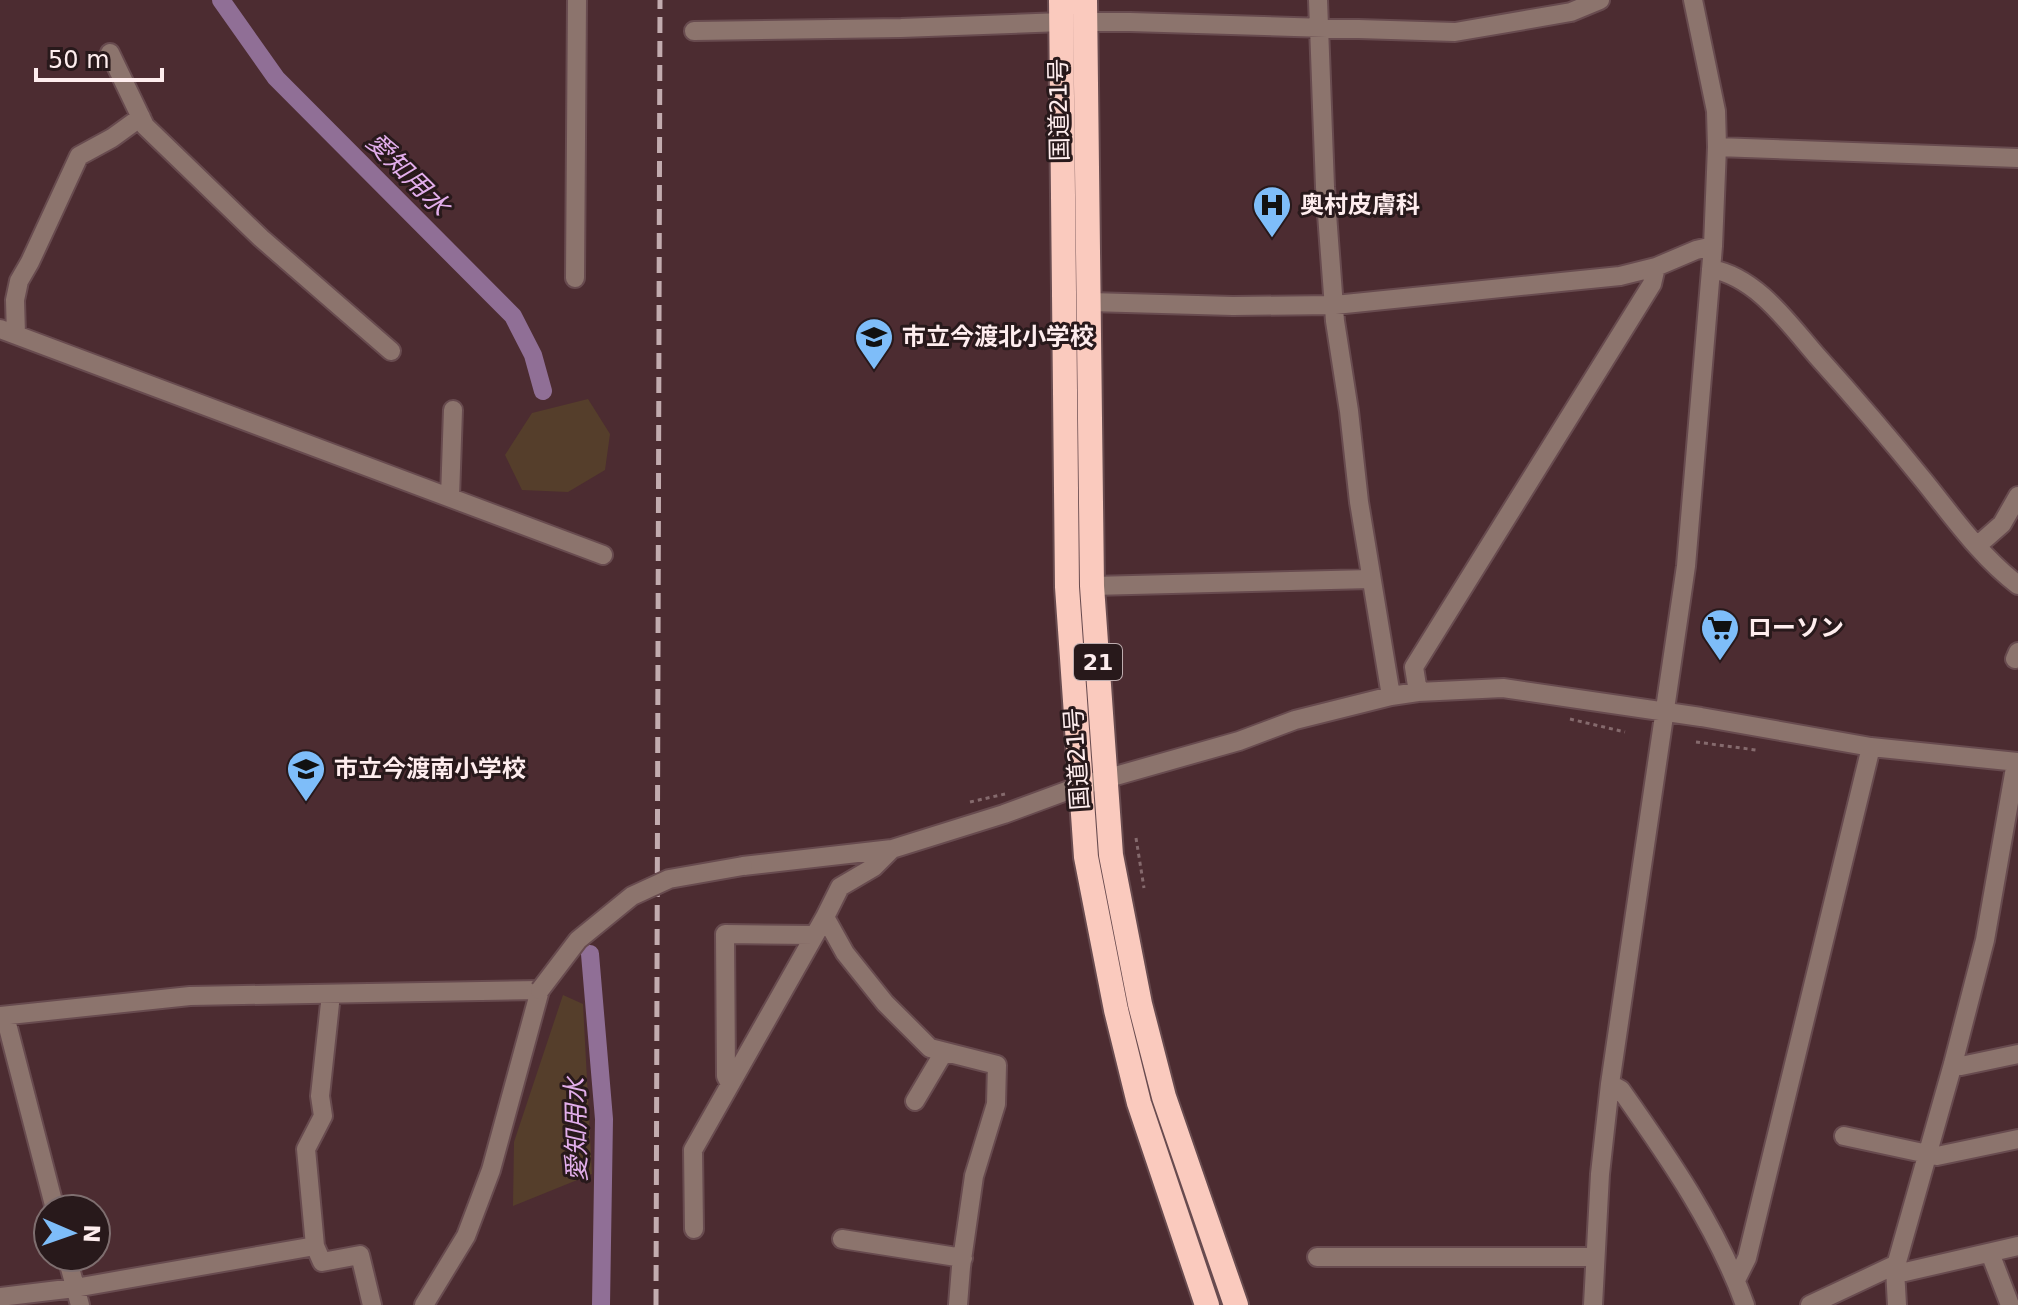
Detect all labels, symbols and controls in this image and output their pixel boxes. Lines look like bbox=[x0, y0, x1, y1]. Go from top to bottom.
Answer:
scale bar bbox=[36, 32, 162, 82]
text: 50 m bbox=[48, 46, 110, 74]
street label: 国道21号 bbox=[1044, 58, 1074, 162]
water label: 愛知用水 bbox=[361, 127, 457, 223]
hospital icon: 奥村皮膚科 bbox=[1251, 184, 1293, 239]
place label: 奥村皮膚科 bbox=[1300, 191, 1420, 219]
school or university icon: 市立今渡北小学校 bbox=[853, 316, 895, 371]
place label: 市立今渡北小学校 bbox=[902, 323, 1094, 351]
supermarket icon: ローソン bbox=[1699, 607, 1741, 662]
place label: ローソン bbox=[1748, 614, 1844, 642]
road number: 21 bbox=[1074, 644, 1122, 680]
street label: 国道21号 bbox=[1059, 707, 1095, 811]
school or university icon: 市立今渡南小学校 bbox=[285, 748, 327, 803]
place label: 市立今渡南小学校 bbox=[334, 755, 526, 783]
water label: 愛知用水 bbox=[560, 1075, 592, 1182]
north arrow bbox=[32, 1193, 112, 1273]
text: N bbox=[79, 1224, 104, 1243]

